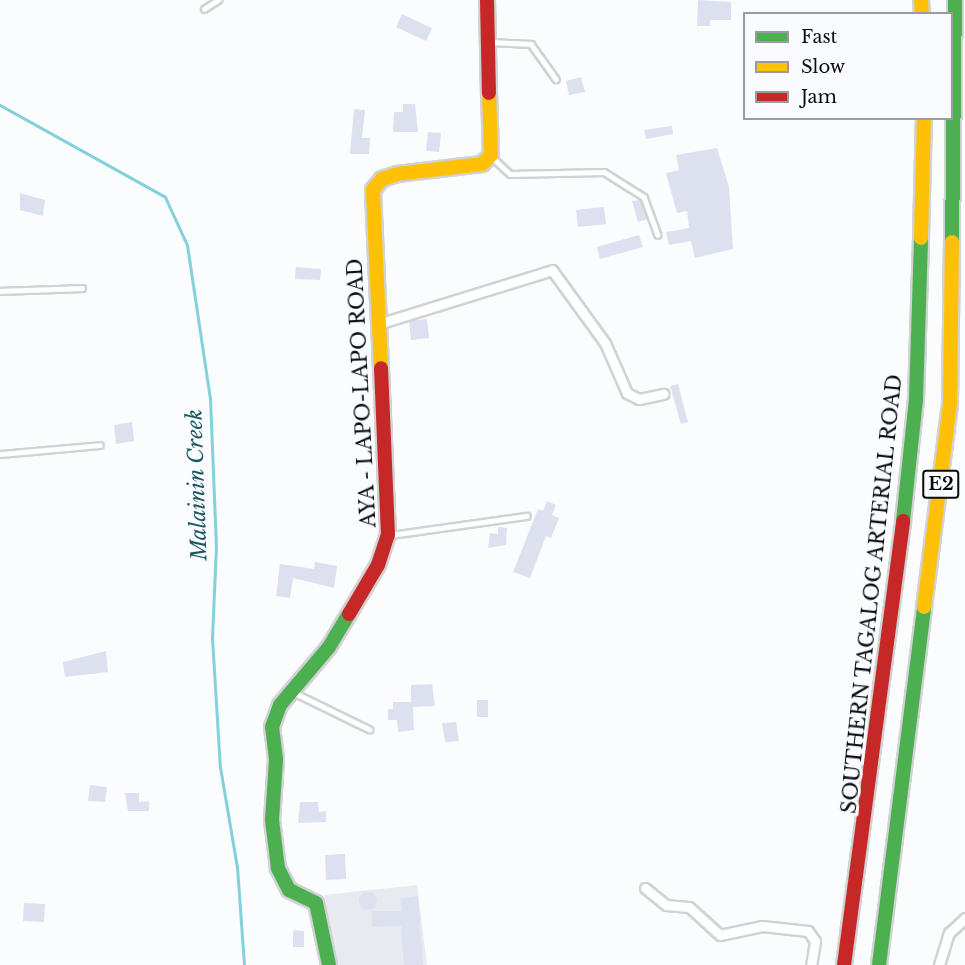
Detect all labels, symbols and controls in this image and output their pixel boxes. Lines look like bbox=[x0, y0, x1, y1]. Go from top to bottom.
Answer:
legend bbox=[743, 12, 953, 120]
text: Fast bbox=[801, 26, 837, 48]
text: Slow bbox=[801, 56, 845, 78]
text: Jam bbox=[801, 86, 837, 108]
street label: AYA - LAPO-LAPO ROAD bbox=[343, 257, 381, 529]
street label: SOUTHERN TAGALOG ARTERIAL ROAD bbox=[837, 372, 907, 816]
water label: Malainin Creek bbox=[182, 408, 212, 562]
road number: E2 bbox=[922, 469, 960, 499]

